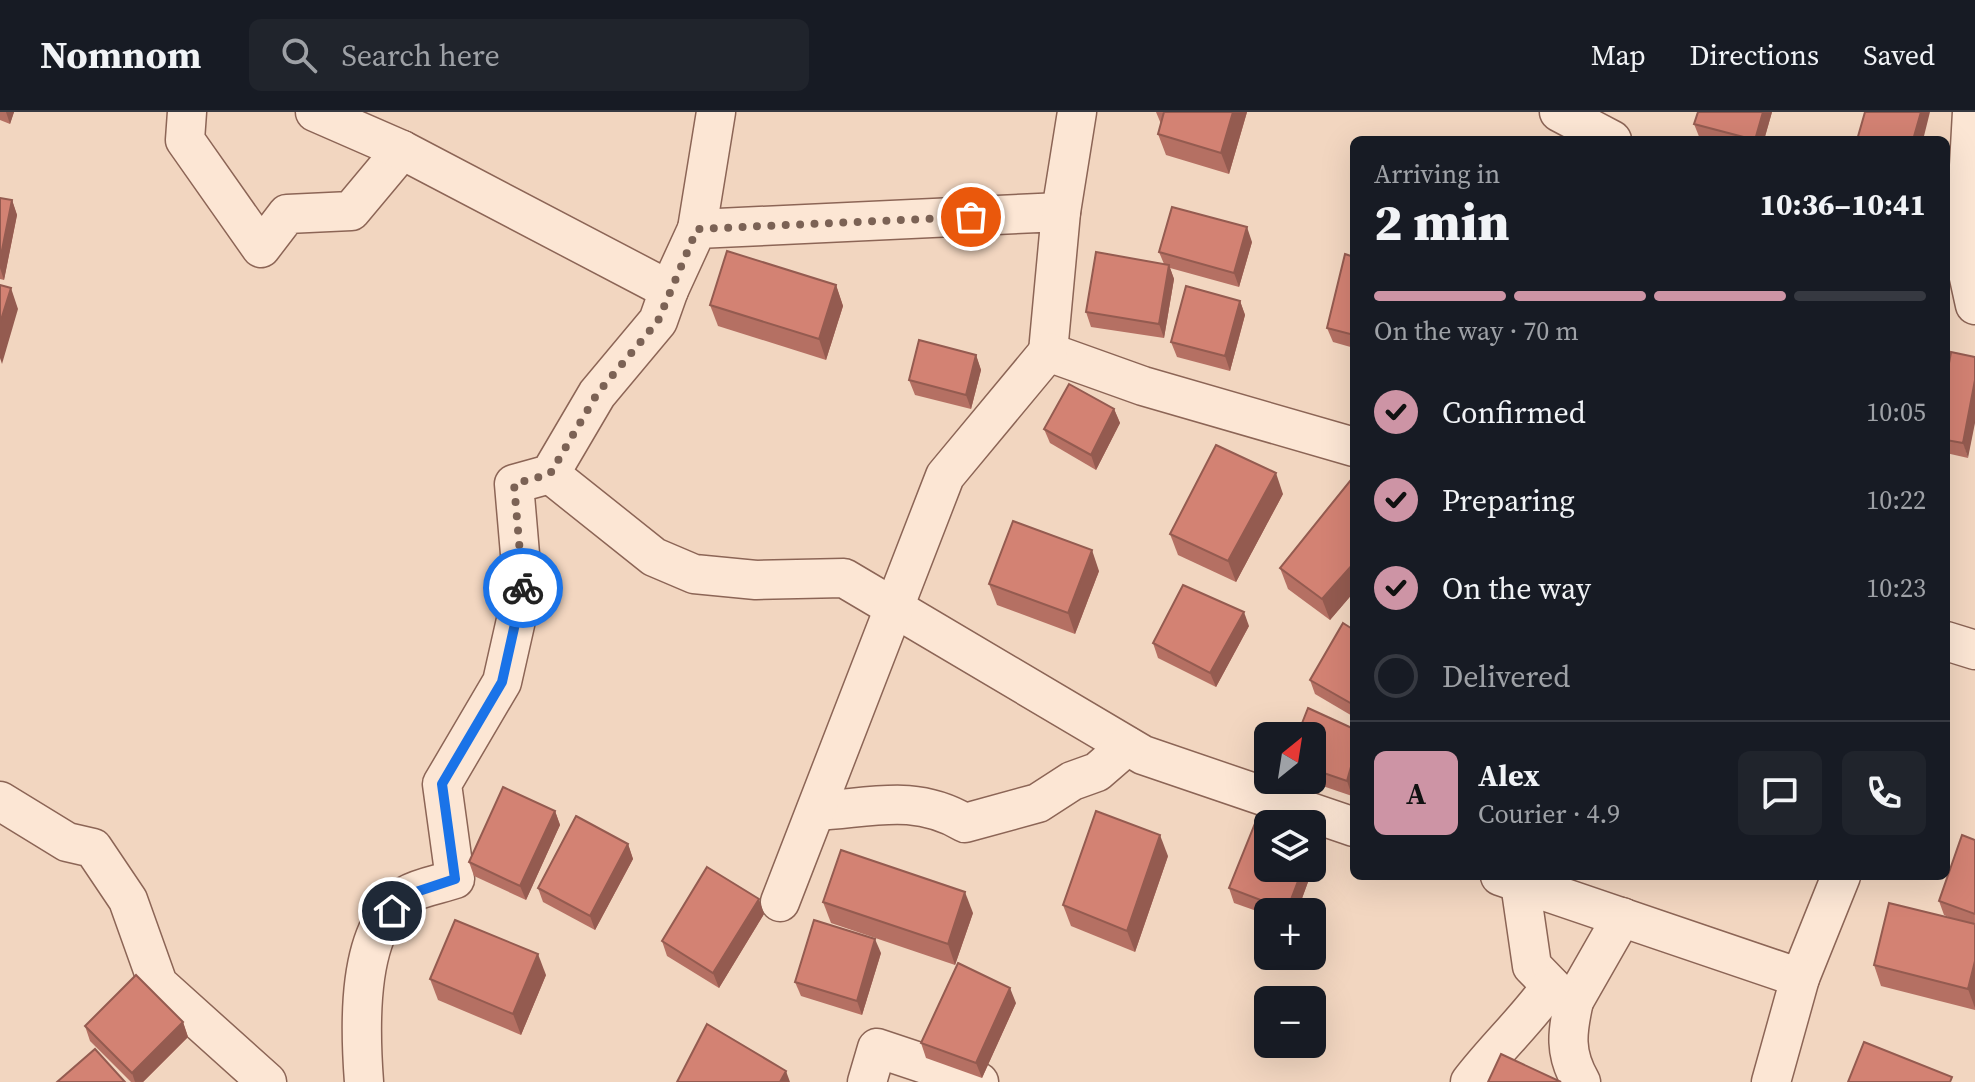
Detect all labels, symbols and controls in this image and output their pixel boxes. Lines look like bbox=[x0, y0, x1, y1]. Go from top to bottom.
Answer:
search box bbox=[249, 19, 809, 91]
text: Nomnom bbox=[40, 29, 201, 81]
icon: search bbox=[277, 33, 321, 77]
text: Search here bbox=[341, 35, 500, 76]
text: Map bbox=[1591, 36, 1646, 74]
text: Directions bbox=[1690, 36, 1819, 74]
text: Saved bbox=[1863, 36, 1935, 74]
text: Arriving in bbox=[1374, 156, 1500, 192]
pin bbox=[937, 183, 1005, 251]
text: 10:36–10:41 bbox=[1759, 184, 1926, 225]
text: 2 min bbox=[1374, 186, 1510, 257]
icon: bag bbox=[949, 195, 993, 239]
text: On the way · 70 m bbox=[1374, 313, 1579, 349]
icon: check bbox=[1374, 390, 1418, 434]
text: Confirmed bbox=[1442, 392, 1586, 433]
text: 10:05 bbox=[1866, 394, 1926, 430]
icon: check bbox=[1374, 478, 1418, 522]
text: Preparing bbox=[1442, 480, 1575, 521]
text: 10:22 bbox=[1866, 482, 1926, 518]
courier bbox=[483, 548, 563, 628]
icon: bike bbox=[501, 566, 545, 610]
icon: check bbox=[1374, 566, 1418, 610]
text: On the way bbox=[1442, 568, 1591, 609]
text: 10:23 bbox=[1866, 570, 1926, 606]
text: Delivered bbox=[1442, 656, 1570, 697]
north arrow bbox=[1254, 722, 1326, 794]
map controls bbox=[1254, 722, 1326, 1058]
button: chat bbox=[1738, 751, 1822, 835]
button: phone bbox=[1842, 751, 1926, 835]
text: Alex bbox=[1478, 755, 1540, 796]
text: A bbox=[1406, 773, 1426, 814]
text: Courier · 4.9 bbox=[1478, 796, 1620, 832]
button: layers bbox=[1254, 810, 1326, 882]
pin bbox=[358, 877, 426, 945]
icon: home bbox=[370, 889, 414, 933]
button: + bbox=[1254, 898, 1326, 970]
button: − bbox=[1254, 986, 1326, 1058]

